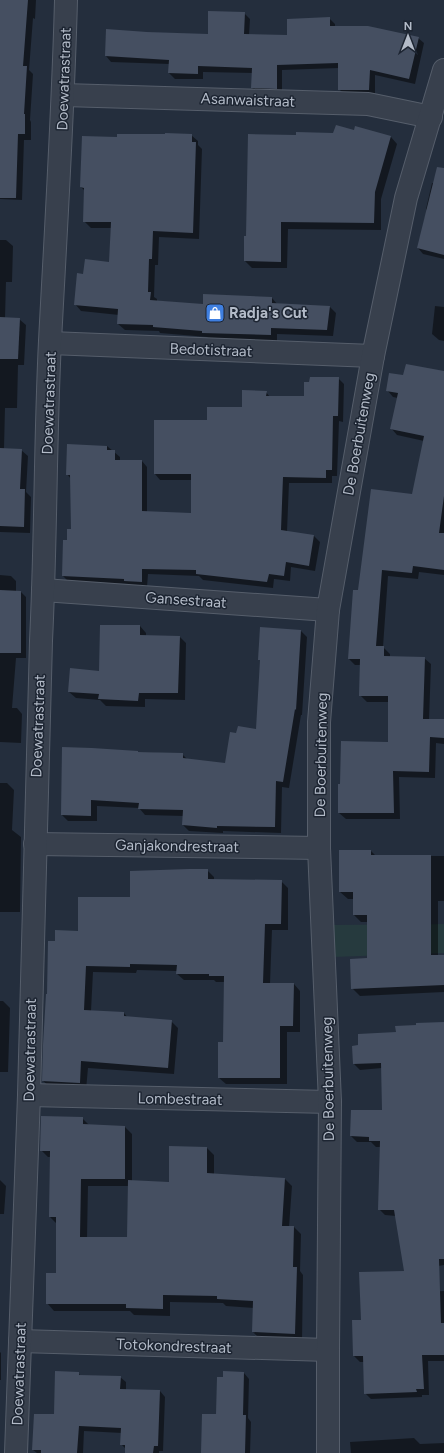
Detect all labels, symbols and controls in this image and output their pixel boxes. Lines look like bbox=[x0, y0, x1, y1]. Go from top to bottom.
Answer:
north arrow bbox=[388, 16, 428, 56]
text: N bbox=[404, 20, 412, 33]
street label: Doewatrastraat bbox=[53, 27, 75, 131]
street label: Asanwaistraat bbox=[200, 89, 296, 111]
shop icon: Radja's Cut bbox=[204, 302, 226, 324]
place label: Radja's Cut bbox=[229, 304, 308, 322]
street label: Bedotistraat bbox=[169, 340, 253, 360]
street label: Doewatrastraat bbox=[38, 351, 60, 455]
street label: De Boerbuitenweg bbox=[339, 371, 379, 497]
street label: Gansestraat bbox=[145, 588, 228, 612]
street label: Doewatrastraat bbox=[27, 674, 49, 778]
street label: De Boerbuitenweg bbox=[311, 693, 331, 817]
street label: Ganjakondrestraat bbox=[115, 836, 239, 856]
street label: Doewatrastraat bbox=[20, 998, 40, 1102]
street label: De Boerbuitenweg bbox=[318, 1017, 338, 1141]
street label: Lombestraat bbox=[137, 1089, 223, 1109]
street label: Doewatrastraat bbox=[8, 1322, 30, 1426]
street label: Totokondrestraat bbox=[116, 1335, 232, 1357]

